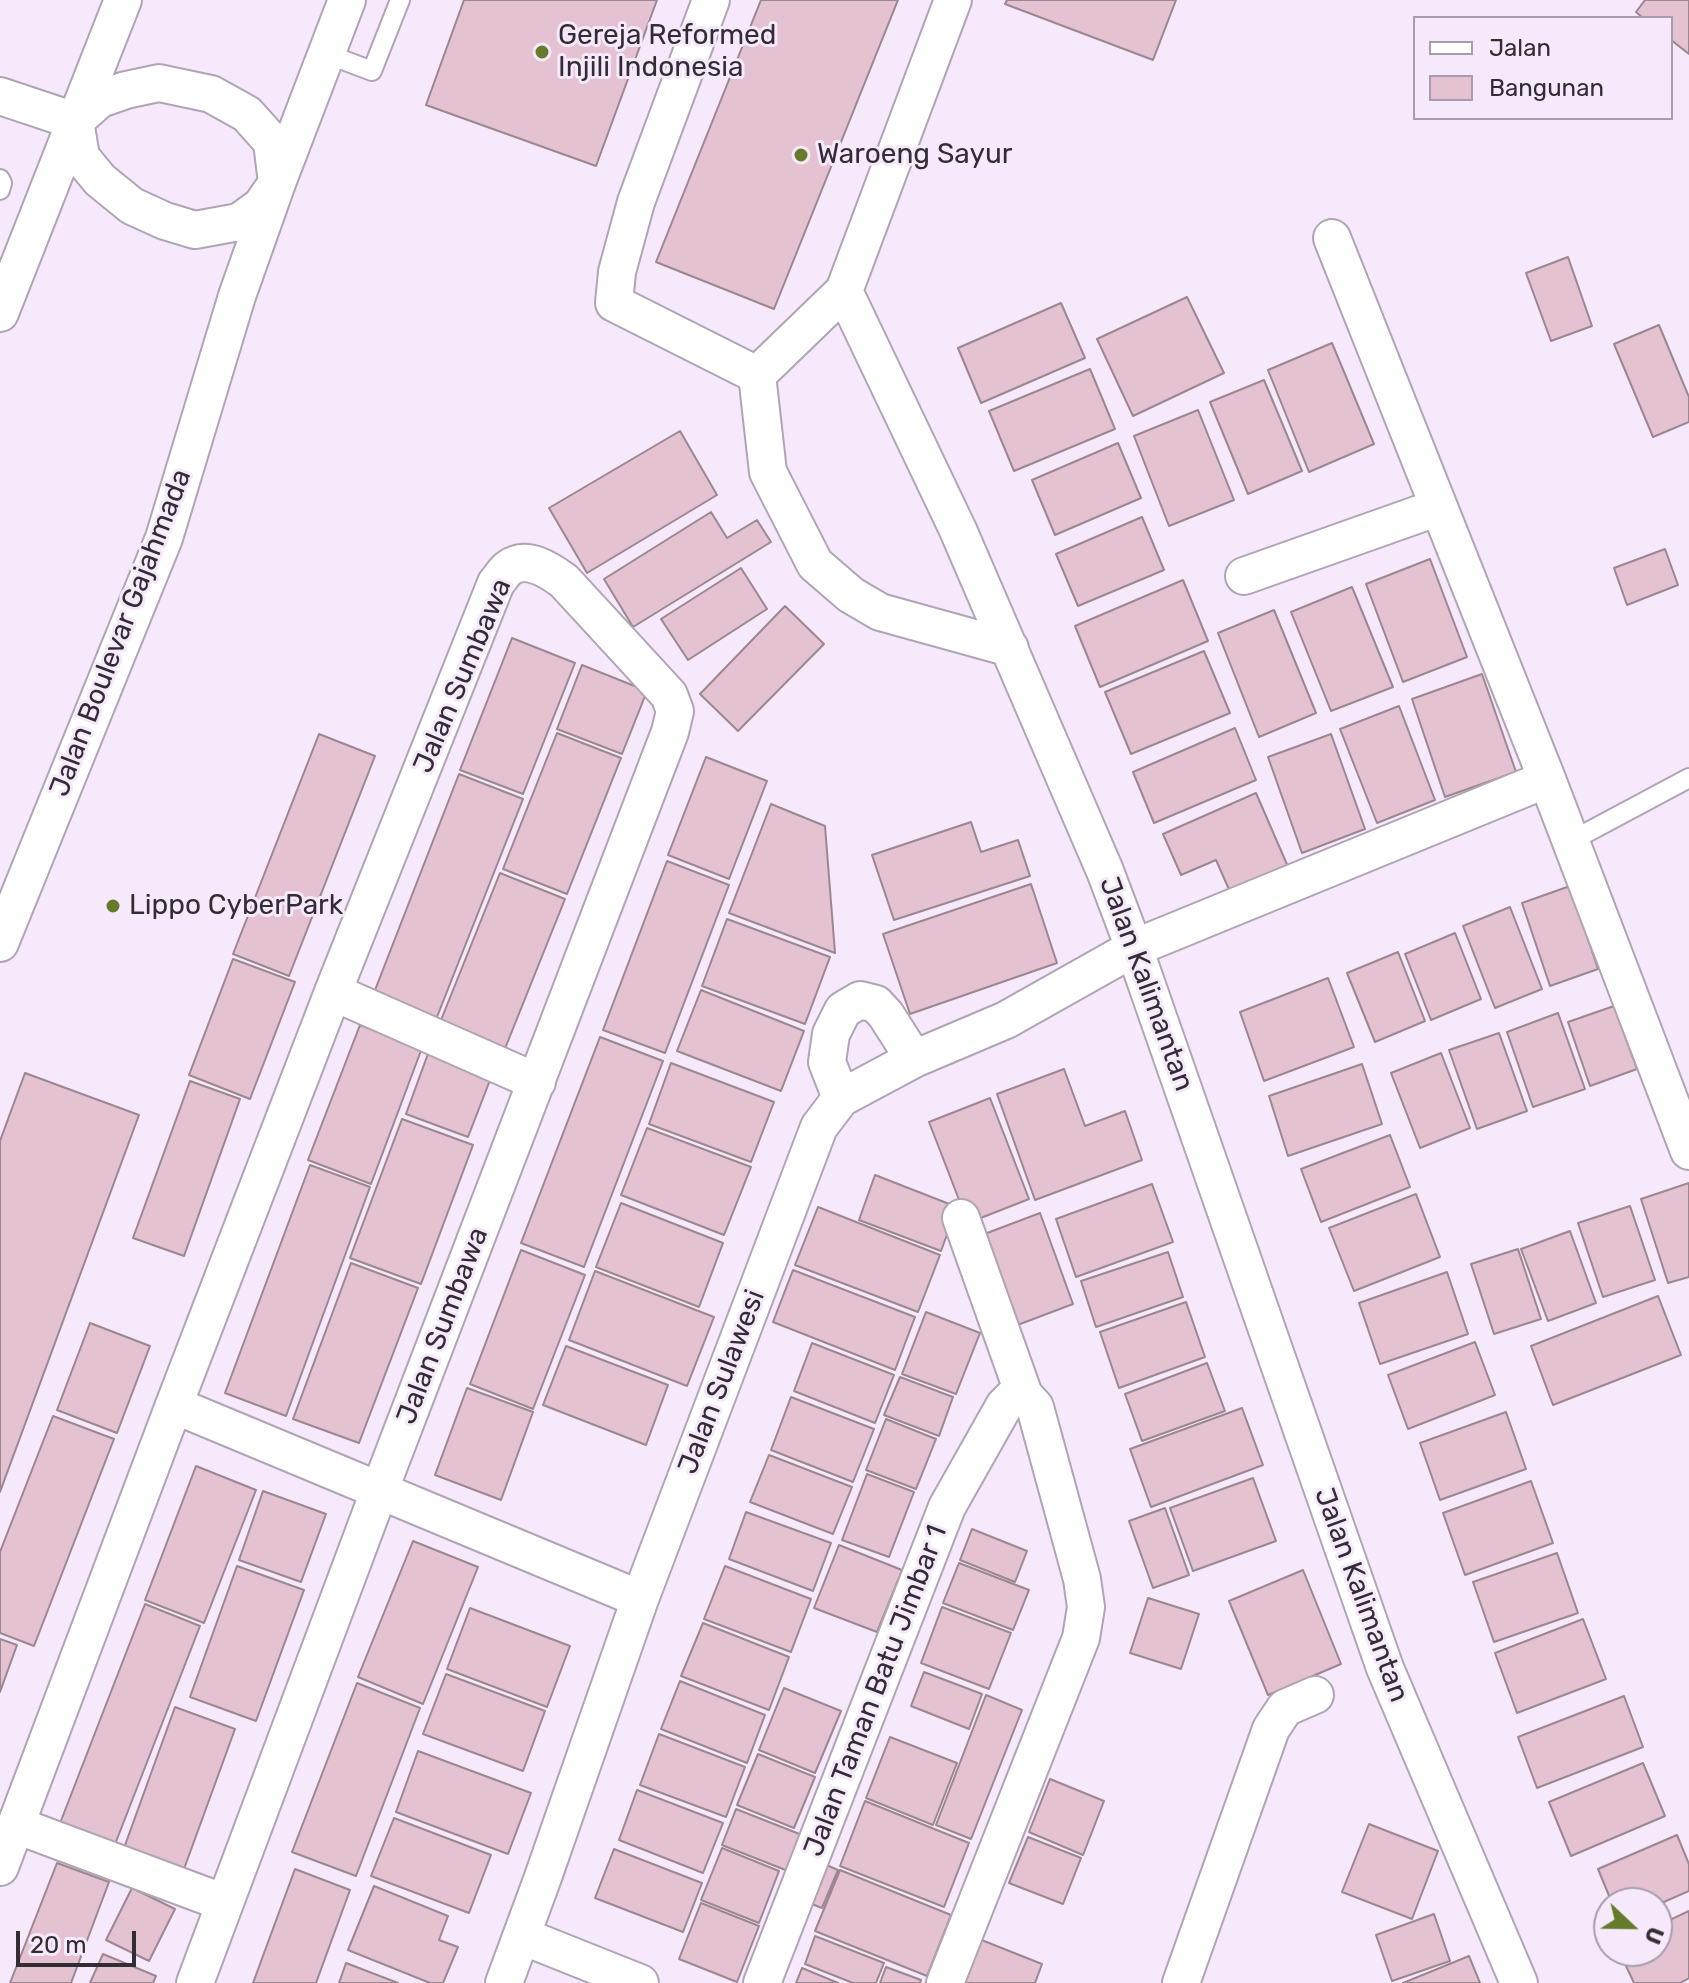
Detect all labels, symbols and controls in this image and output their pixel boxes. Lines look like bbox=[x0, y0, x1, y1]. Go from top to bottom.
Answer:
legend bbox=[1413, 16, 1673, 120]
place label: Gereja Reformed Injili Indonesia bbox=[558, 19, 776, 85]
text: Jalan bbox=[1489, 34, 1551, 62]
marker: Gereja Reformed Injili Indonesia bbox=[533, 43, 551, 61]
text: Bangunan bbox=[1489, 74, 1604, 102]
place label: Waroeng Sayur bbox=[817, 138, 1012, 172]
marker: Waroeng Sayur bbox=[792, 146, 810, 164]
street label: Jalan Boulevar Gajahmada bbox=[43, 465, 199, 801]
street label: Jalan Sumbawa bbox=[407, 574, 519, 778]
street label: Jalan Kalimantan bbox=[1092, 872, 1200, 1096]
place label: Lippo CyberPark bbox=[129, 889, 343, 923]
marker: Lippo CyberPark bbox=[104, 897, 122, 915]
street label: Jalan Sumbawa bbox=[390, 1223, 496, 1429]
street label: Jalan Sulawesi bbox=[671, 1285, 773, 1479]
street label: Jalan Kalimantan bbox=[1307, 1483, 1415, 1707]
street label: Jalan Taman Batu Jimbar 1 bbox=[797, 1521, 955, 1861]
north arrow bbox=[1593, 1887, 1673, 1967]
scale bar bbox=[20, 1915, 140, 1965]
text: U bbox=[1638, 1923, 1669, 1948]
text: 20 m bbox=[30, 1931, 87, 1959]

